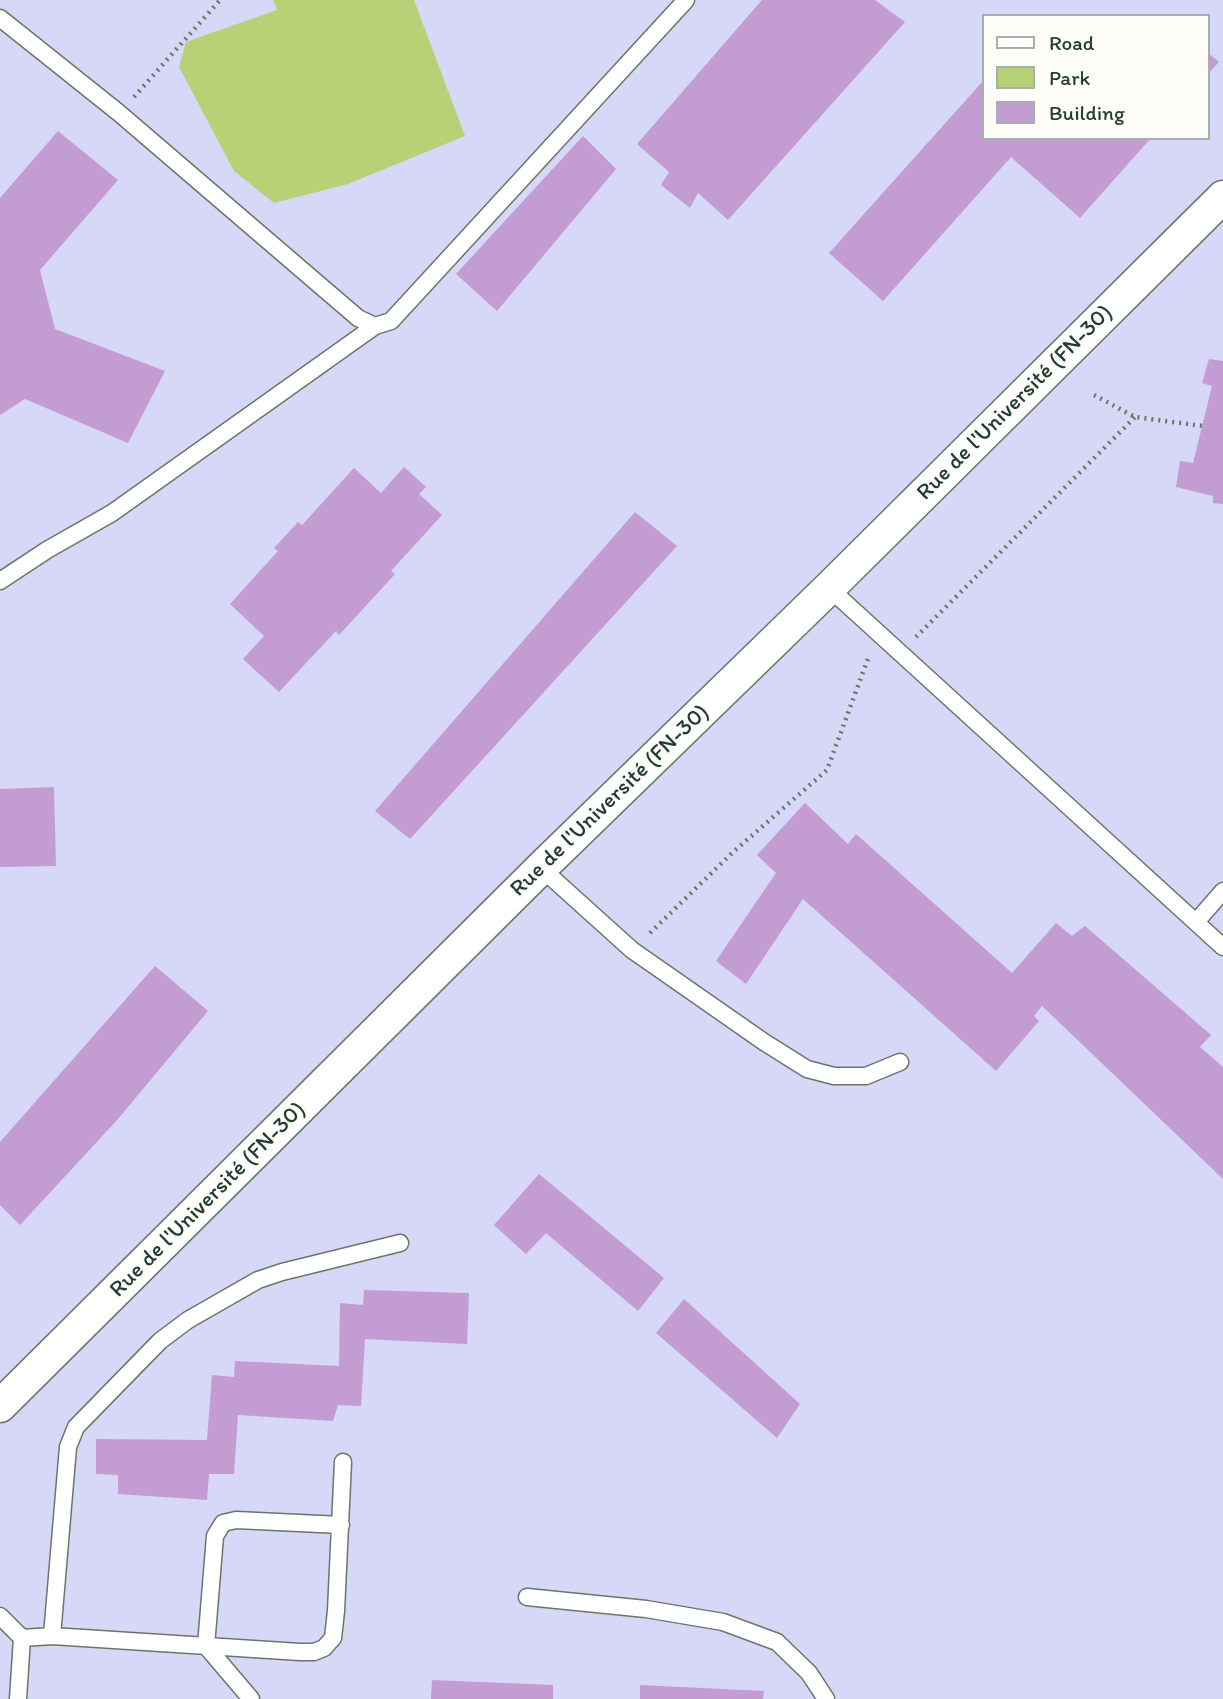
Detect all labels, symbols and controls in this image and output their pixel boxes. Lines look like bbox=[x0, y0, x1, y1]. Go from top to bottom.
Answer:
legend bbox=[982, 14, 1209, 140]
text: Road bbox=[1049, 30, 1094, 55]
text: Park bbox=[1049, 65, 1090, 90]
text: Building bbox=[1049, 100, 1125, 125]
street label: Rue de l'Université (FN-30) bbox=[911, 299, 1119, 507]
street label: Rue de l'Université (FN-30) bbox=[505, 699, 715, 903]
street label: Rue de l'Université (FN-30) bbox=[104, 1096, 312, 1304]

